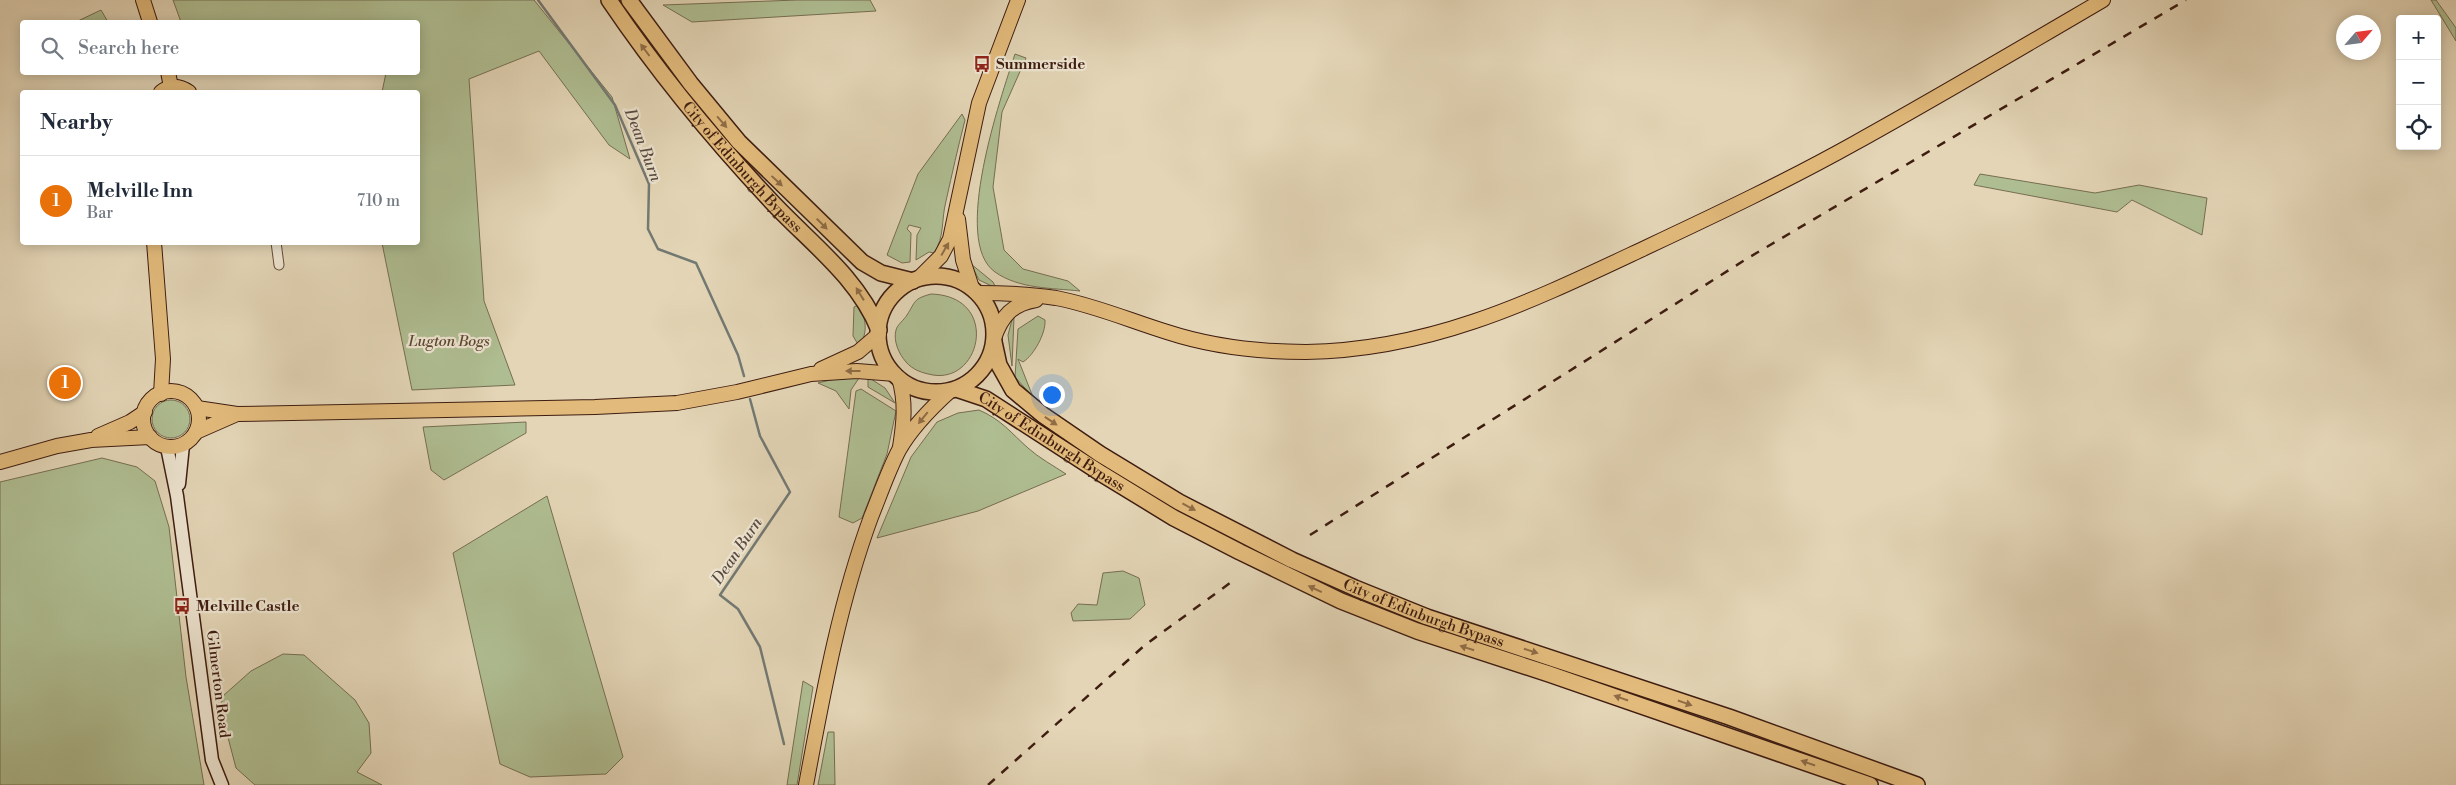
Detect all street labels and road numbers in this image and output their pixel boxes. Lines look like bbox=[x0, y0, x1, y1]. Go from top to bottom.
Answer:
street label: City of Edinburgh Bypass bbox=[678, 97, 806, 237]
street label: City of Edinburgh Bypass bbox=[976, 388, 1129, 495]
street label: City of Edinburgh Bypass bbox=[1340, 574, 1507, 651]
street label: Gilmerton Road bbox=[202, 629, 234, 739]

